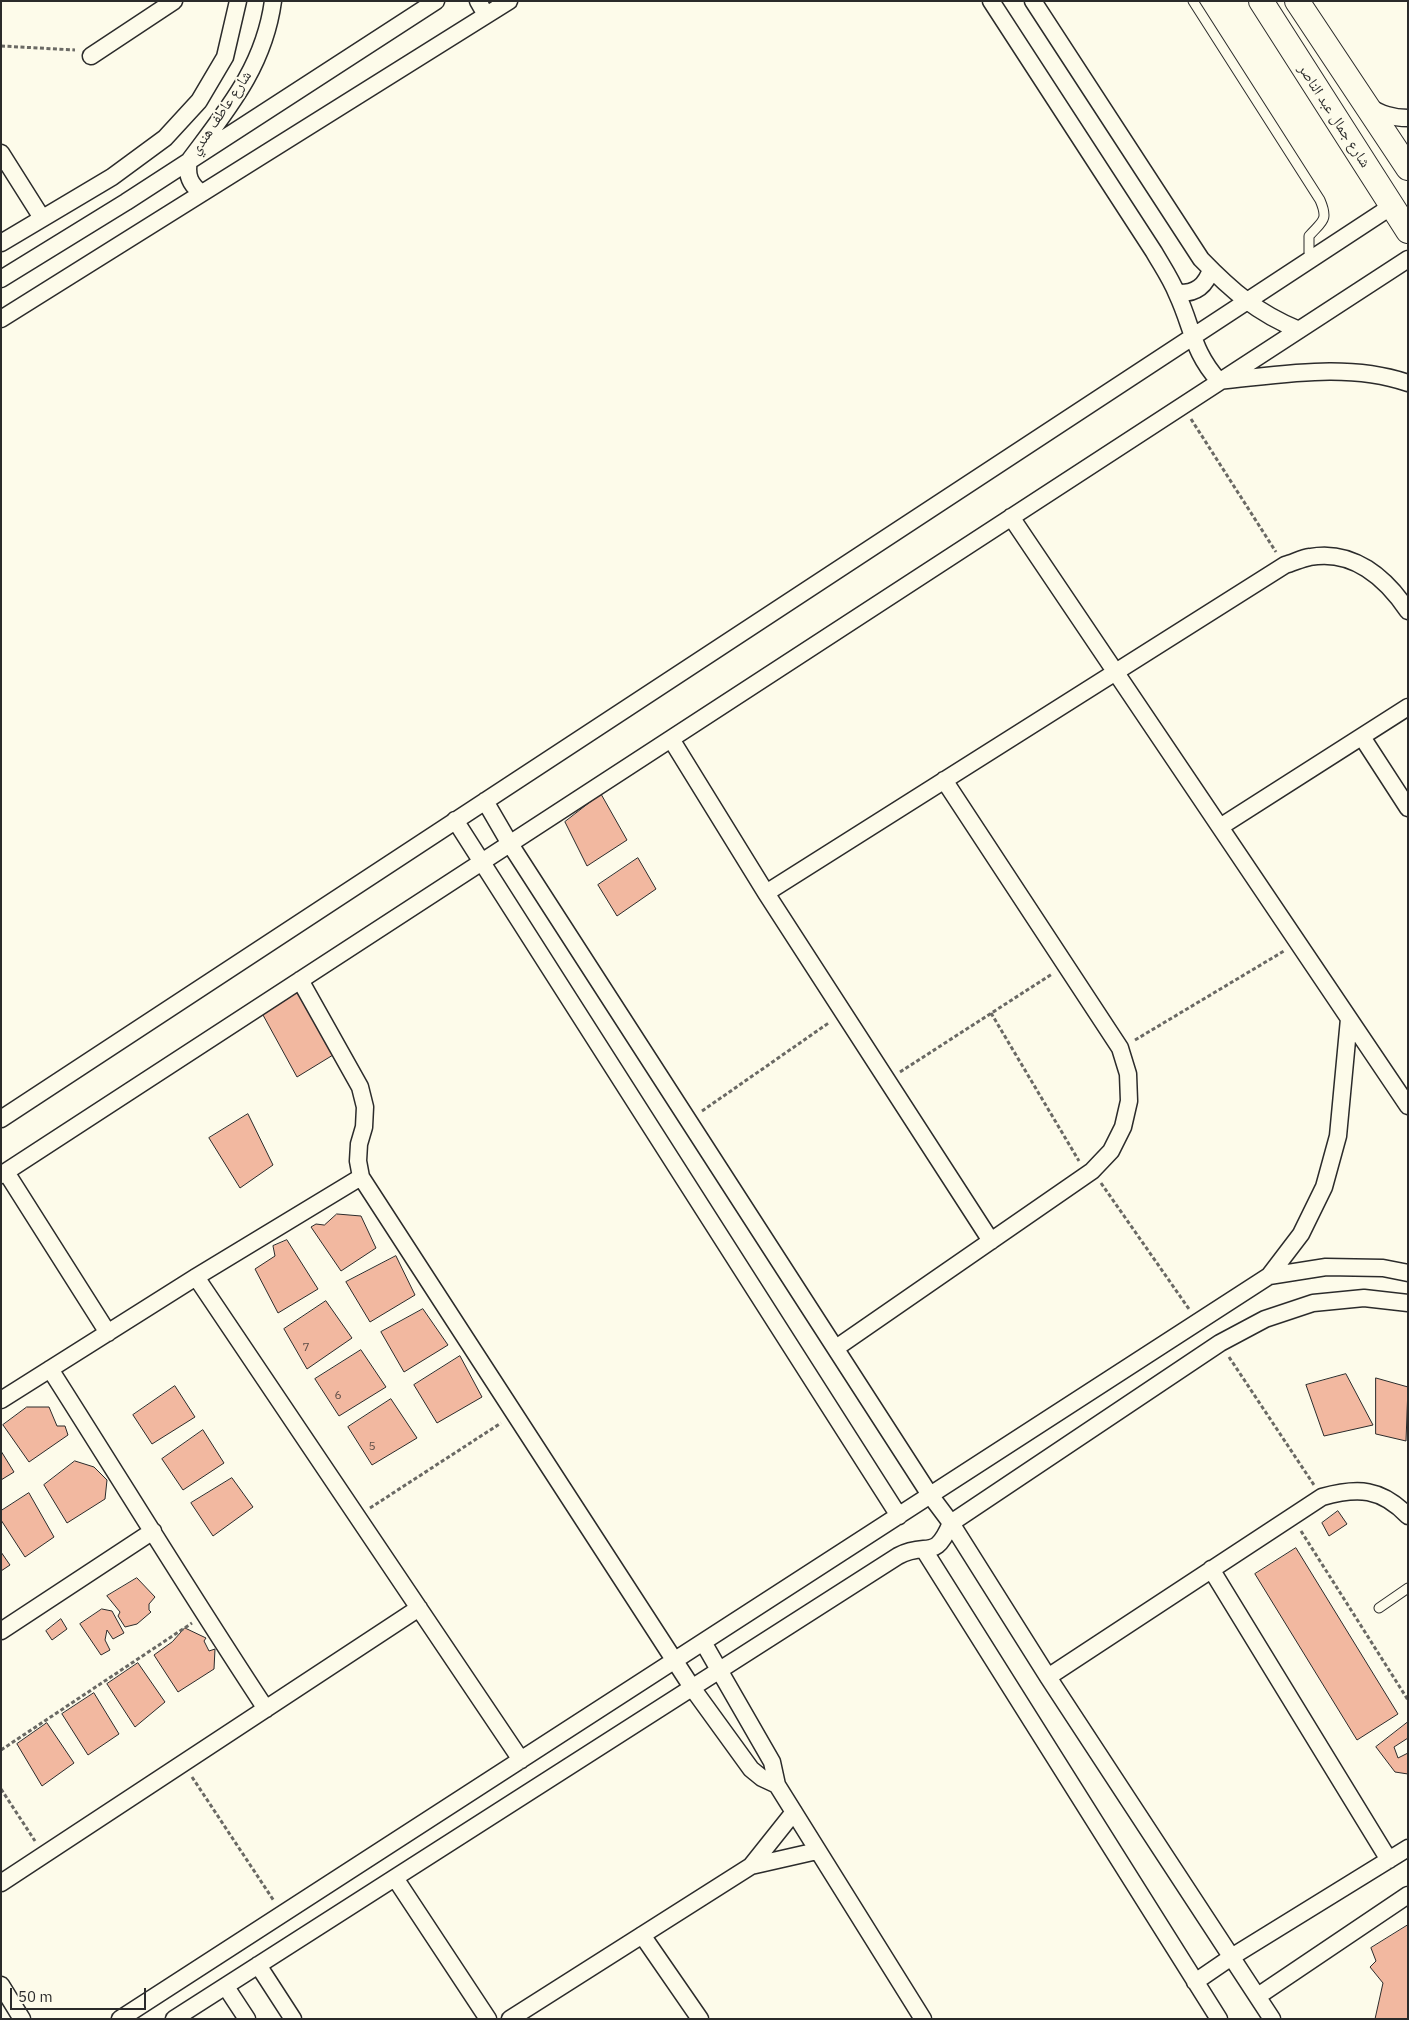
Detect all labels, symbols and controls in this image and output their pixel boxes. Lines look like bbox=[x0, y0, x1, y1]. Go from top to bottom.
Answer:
street label: شارع جمال عبد الناصر bbox=[1294, 61, 1374, 171]
street label: شارع عاطف هندي bbox=[186, 68, 256, 158]
house number: 7 bbox=[302, 1341, 310, 1355]
house number: 6 bbox=[334, 1389, 342, 1403]
house number: 5 bbox=[368, 1440, 376, 1454]
scale bar bbox=[12, 1978, 149, 2010]
text: 50 m bbox=[18, 1987, 53, 2006]

